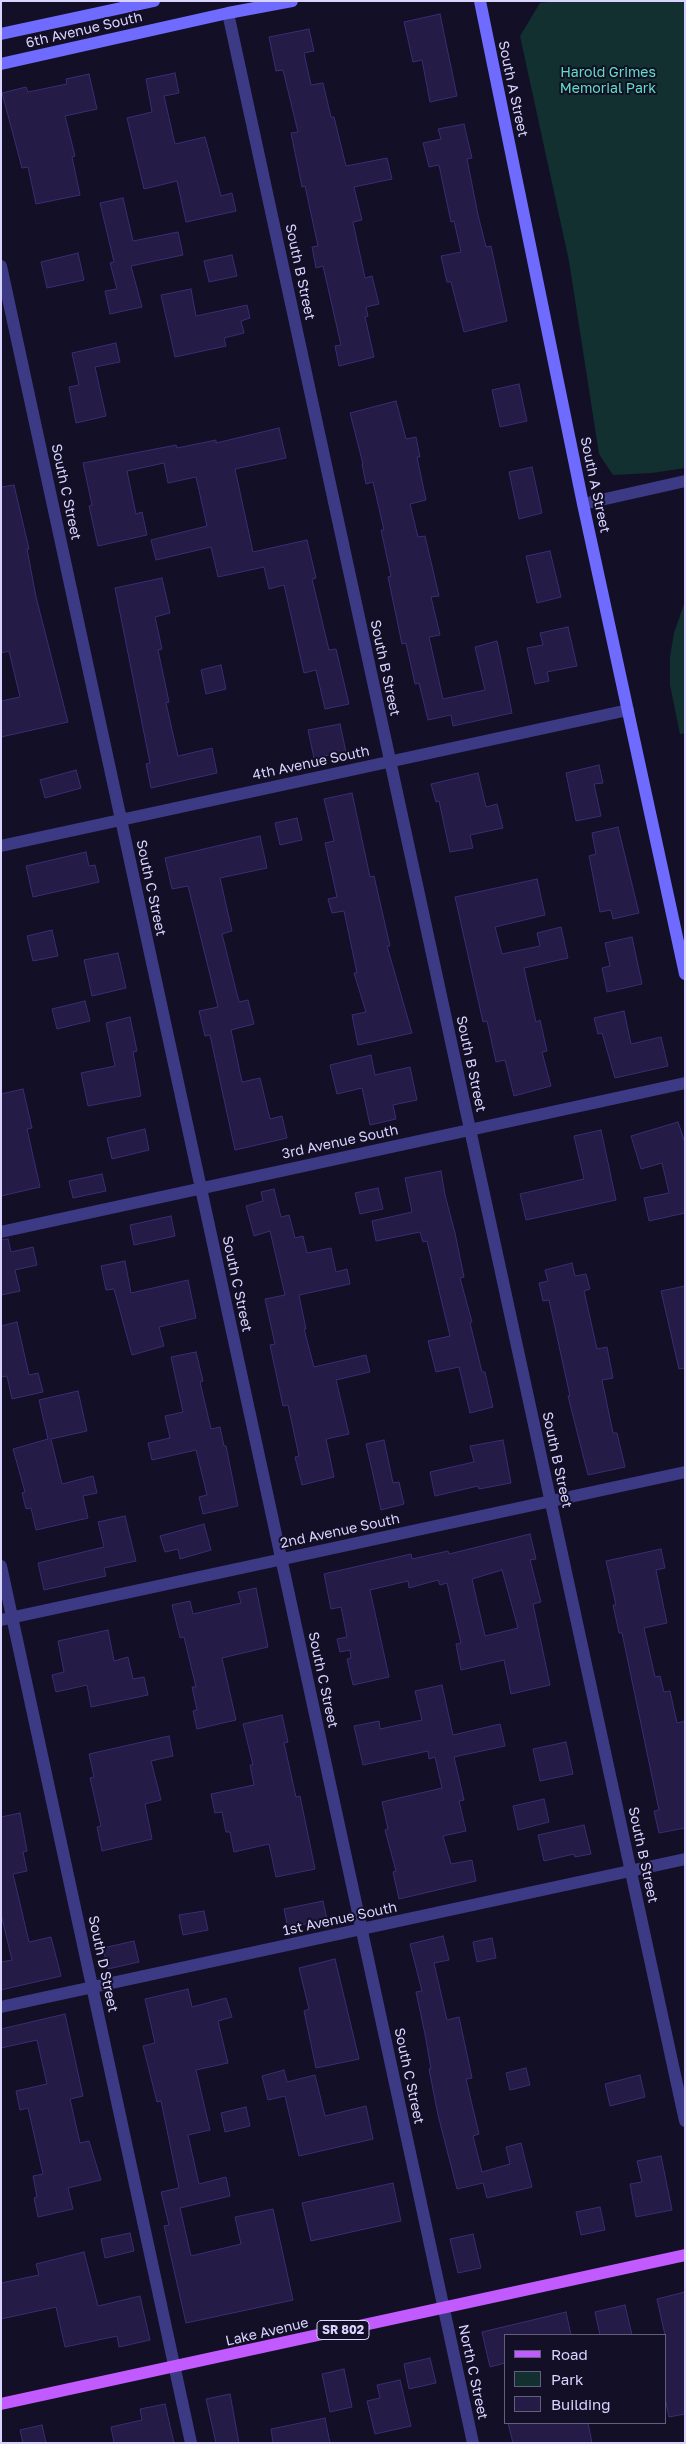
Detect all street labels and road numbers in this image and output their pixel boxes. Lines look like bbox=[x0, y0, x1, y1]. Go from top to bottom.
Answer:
street label: 6th Avenue South bbox=[24, 8, 144, 52]
street label: South A Street bbox=[495, 39, 531, 139]
street label: South B Street bbox=[282, 222, 318, 322]
street label: South A Street bbox=[577, 435, 613, 535]
street label: South C Street bbox=[48, 442, 84, 542]
street label: South B Street bbox=[367, 618, 403, 718]
street label: 4th Avenue South bbox=[251, 742, 371, 784]
street label: South C Street bbox=[133, 838, 169, 938]
street label: South B Street bbox=[453, 1014, 489, 1114]
street label: 3rd Avenue South bbox=[280, 1121, 400, 1163]
street label: South C Street bbox=[219, 1234, 255, 1334]
street label: South B Street bbox=[539, 1410, 575, 1510]
street label: 2nd Avenue South bbox=[279, 1510, 401, 1552]
street label: South C Street bbox=[305, 1630, 341, 1730]
street label: South B Street bbox=[625, 1805, 661, 1905]
street label: 1st Avenue South bbox=[281, 1899, 399, 1939]
street label: South D Street bbox=[85, 1914, 121, 2014]
street label: South C Street bbox=[391, 2026, 427, 2126]
street label: Lake Avenue bbox=[224, 2314, 310, 2350]
road number: SR 802 bbox=[317, 2320, 369, 2340]
street label: North C Street bbox=[455, 2323, 491, 2421]

